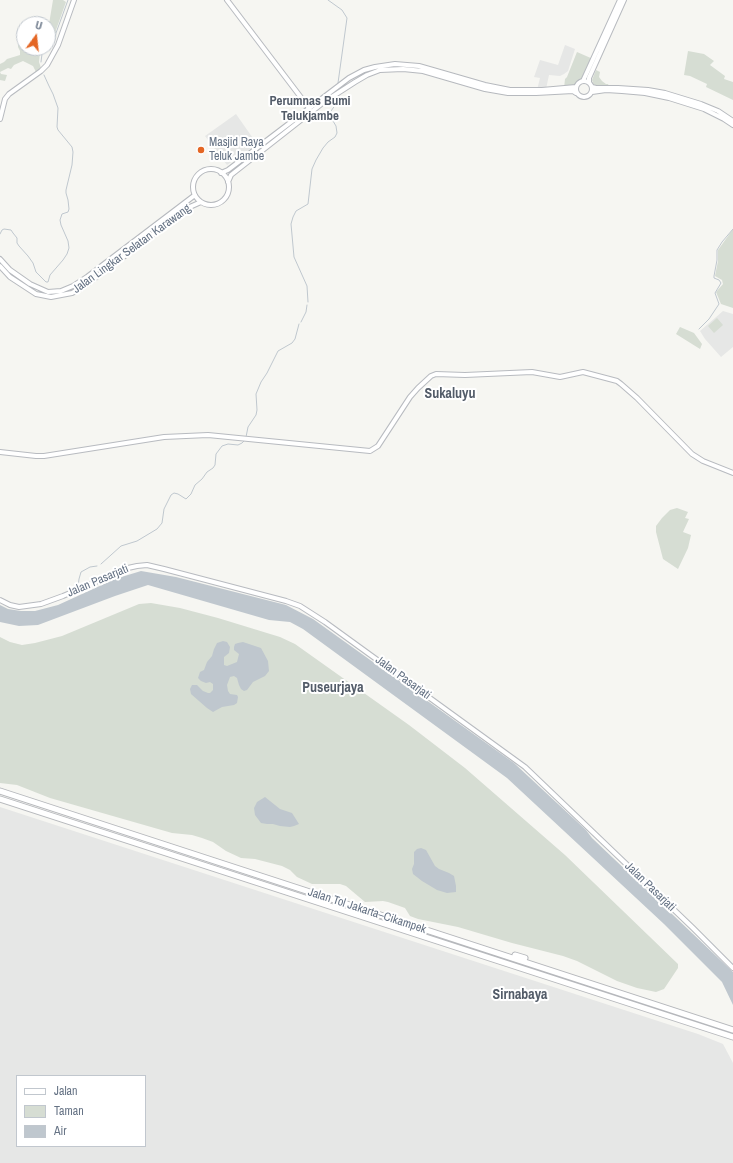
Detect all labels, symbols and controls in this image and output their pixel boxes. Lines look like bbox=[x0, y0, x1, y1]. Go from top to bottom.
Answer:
north arrow bbox=[16, 16, 56, 56]
text: U bbox=[34, 18, 44, 33]
district label: Perumnas Bumi Telukjambe bbox=[269, 94, 351, 125]
place label: Masjid Raya Teluk Jambe bbox=[209, 136, 264, 164]
marker: Masjid Raya Teluk Jambe bbox=[196, 145, 206, 155]
street label: Jalan Lingkar Selatan Karawang bbox=[70, 201, 194, 297]
district label: Sukaluyu bbox=[424, 386, 476, 402]
street label: Jalan Pasarjati bbox=[65, 562, 131, 600]
street label: Jalan Pasarjati bbox=[372, 653, 434, 703]
district label: Puseurjaya bbox=[302, 680, 364, 696]
street label: Jalan Pasarjati bbox=[622, 859, 678, 915]
street label: Jalan Tol Jakarta–Cikampek bbox=[306, 885, 428, 937]
district label: Sirnabaya bbox=[493, 987, 547, 1003]
legend bbox=[16, 1075, 146, 1147]
text: Jalan bbox=[54, 1083, 78, 1099]
text: Taman bbox=[54, 1103, 84, 1119]
text: Air bbox=[54, 1123, 67, 1139]

